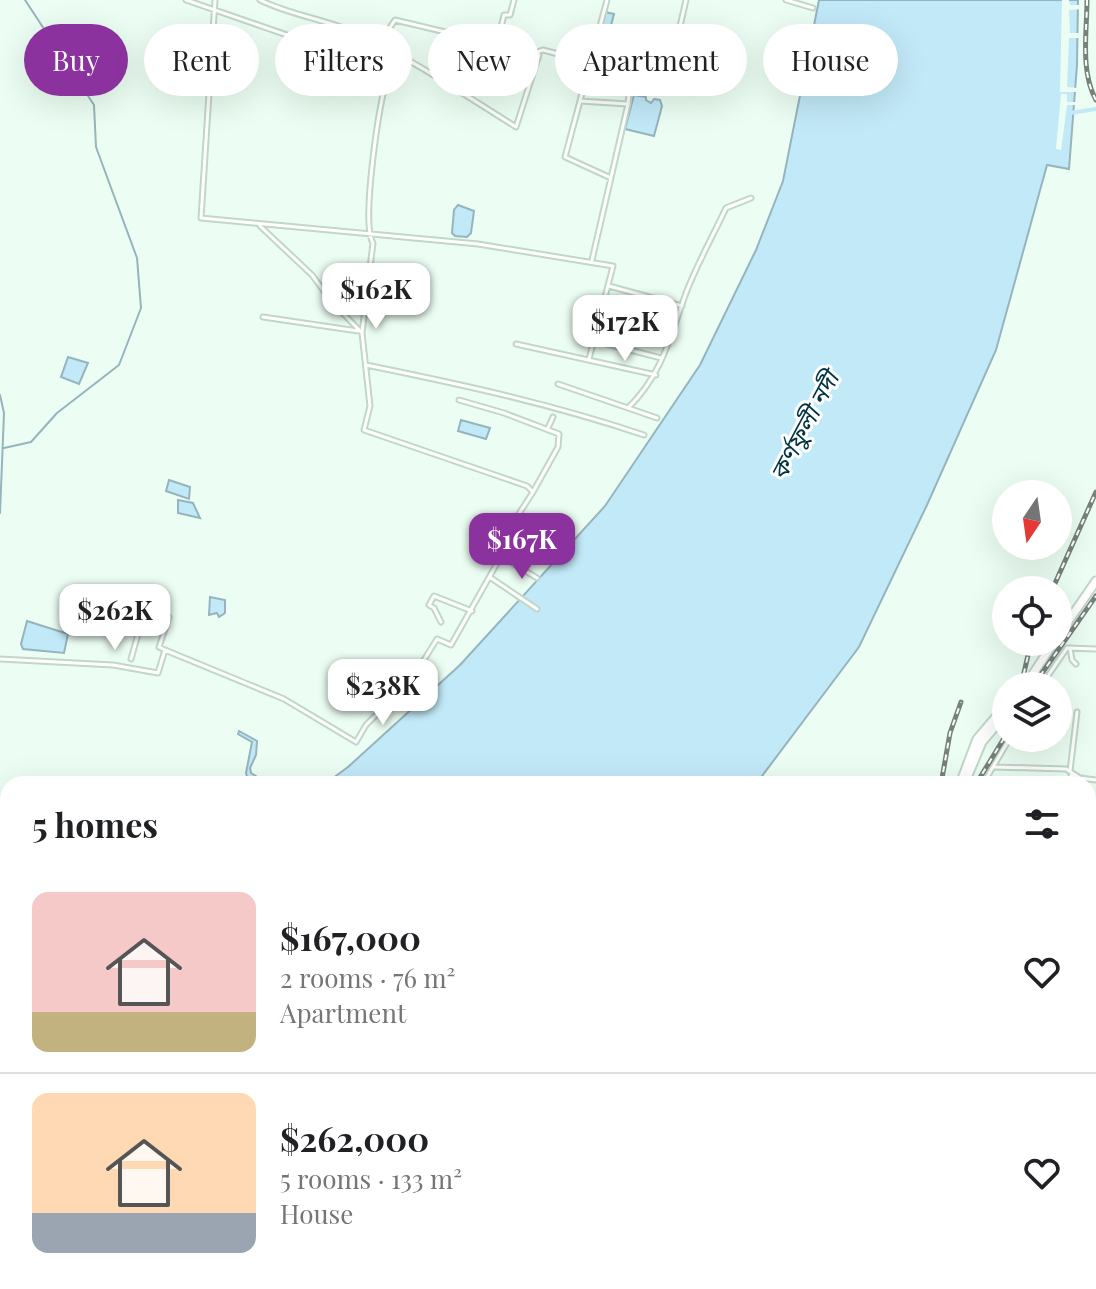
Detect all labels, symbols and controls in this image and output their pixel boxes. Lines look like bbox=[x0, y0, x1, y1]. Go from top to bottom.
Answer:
chip: Buy bbox=[24, 24, 128, 96]
chip: Rent bbox=[144, 24, 259, 96]
chip: Filters bbox=[275, 24, 412, 96]
chip: New bbox=[428, 24, 539, 96]
chip: Apartment bbox=[555, 24, 747, 96]
chip: House bbox=[763, 24, 898, 96]
pin: $162K bbox=[320, 263, 432, 331]
text: $162K bbox=[340, 271, 412, 306]
pin: $172K bbox=[569, 295, 681, 363]
text: $172K bbox=[591, 303, 659, 338]
water label: কর্ণফুলী নদী bbox=[761, 361, 847, 485]
north arrow bbox=[992, 480, 1072, 560]
map controls bbox=[992, 480, 1072, 752]
pin: $167K bbox=[466, 513, 578, 581]
text: $167K bbox=[487, 521, 557, 556]
button: locate bbox=[992, 576, 1072, 656]
pin: $262K bbox=[59, 584, 171, 652]
text: $262K bbox=[77, 592, 153, 627]
pin: $238K bbox=[327, 659, 439, 727]
text: $238K bbox=[346, 667, 420, 702]
button: layers bbox=[992, 672, 1072, 752]
text: 5 homes bbox=[32, 801, 158, 847]
icon: filters bbox=[1020, 802, 1064, 846]
text: $167,000 bbox=[280, 914, 421, 960]
icon: home bbox=[96, 924, 192, 1020]
icon: heart bbox=[1020, 950, 1064, 994]
text: 2 rooms · 76 m² bbox=[280, 960, 455, 995]
text: Apartment bbox=[280, 995, 406, 1030]
text: $262,000 bbox=[280, 1115, 429, 1161]
icon: home bbox=[96, 1125, 192, 1221]
icon: heart bbox=[1020, 1151, 1064, 1195]
text: 5 rooms · 133 m² bbox=[280, 1161, 462, 1196]
text: House bbox=[280, 1196, 353, 1231]

